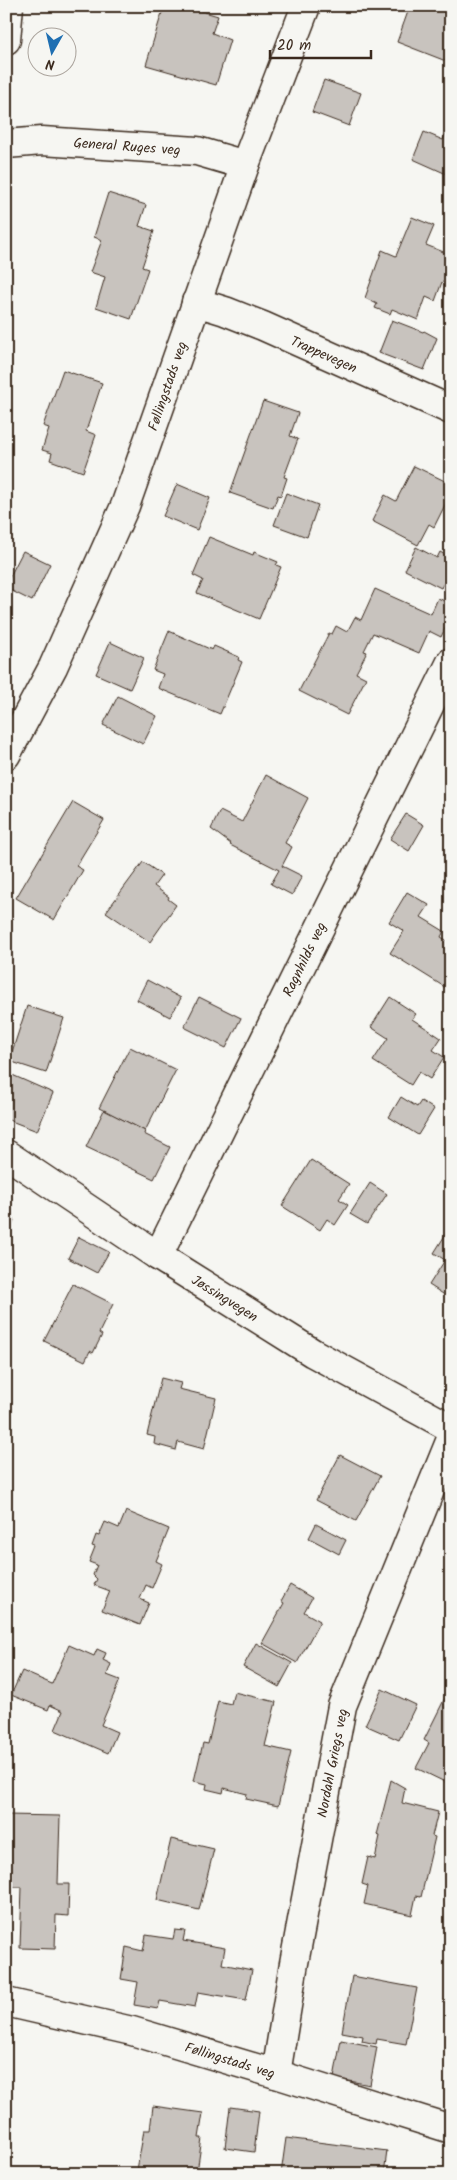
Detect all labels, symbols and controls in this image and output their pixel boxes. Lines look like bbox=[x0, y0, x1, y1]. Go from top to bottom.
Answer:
north arrow bbox=[28, 28, 78, 78]
scale bar bbox=[270, 28, 371, 60]
text: 20 m bbox=[277, 34, 311, 58]
text: N bbox=[44, 52, 56, 75]
street label: General Ruges veg bbox=[73, 132, 181, 162]
street label: Trappevegen bbox=[287, 330, 360, 379]
street label: Føllingstads veg bbox=[142, 339, 194, 434]
street label: Ragnhilds veg bbox=[277, 918, 332, 1000]
street label: Jøssingvegen bbox=[187, 1270, 262, 1328]
street label: Nordahl Griegs veg bbox=[312, 1707, 354, 1820]
street label: Føllingstads veg bbox=[182, 2037, 278, 2085]

